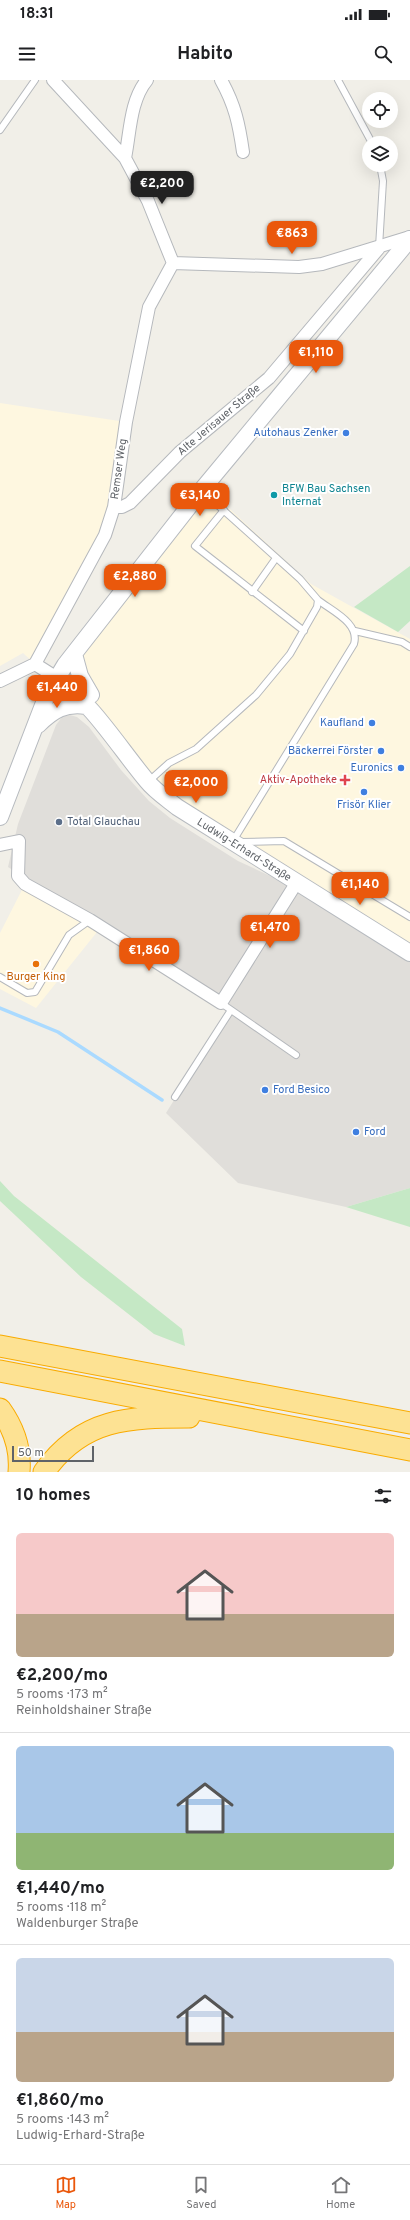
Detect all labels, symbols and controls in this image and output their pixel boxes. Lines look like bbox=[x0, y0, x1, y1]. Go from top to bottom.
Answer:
text: 18:31 bbox=[20, 5, 54, 24]
icon: menu bbox=[16, 43, 38, 65]
text: Habito bbox=[177, 43, 233, 66]
icon: search bbox=[372, 43, 394, 65]
map controls bbox=[362, 92, 398, 172]
button: locate bbox=[362, 92, 398, 128]
button: layers bbox=[362, 136, 398, 172]
pin: €2,200 bbox=[129, 171, 195, 205]
text: €2,200 bbox=[140, 176, 184, 192]
pin: €863 bbox=[268, 221, 316, 255]
text: €863 bbox=[276, 226, 308, 242]
pin: €1,110 bbox=[283, 340, 349, 374]
text: €1,110 bbox=[298, 345, 334, 361]
street label: Alte Jerisauer Straße bbox=[175, 381, 263, 459]
place label: Autohaus Zenker bbox=[253, 426, 339, 440]
marker: Autohaus Zenker bbox=[341, 428, 351, 438]
street label: Remser Weg bbox=[108, 438, 130, 500]
place label: BFW Bau Sachsen Internat bbox=[282, 482, 370, 509]
pin: €3,140 bbox=[167, 483, 233, 517]
text: €3,140 bbox=[179, 488, 221, 504]
marker: BFW Bau Sachsen Internat bbox=[269, 490, 279, 500]
pin: €2,880 bbox=[102, 564, 168, 598]
text: €2,880 bbox=[113, 569, 157, 585]
pin: €1,440 bbox=[24, 675, 90, 709]
text: €1,440 bbox=[36, 680, 78, 696]
place label: Kaufland bbox=[320, 716, 364, 730]
marker: Kaufland bbox=[367, 718, 377, 728]
place label: Bäckerrei Förster bbox=[288, 744, 374, 758]
marker: Bäckerrei Förster bbox=[376, 746, 386, 756]
place label: Euronics bbox=[351, 761, 393, 775]
marker: Euronics bbox=[396, 763, 406, 773]
pin: €2,000 bbox=[163, 770, 229, 804]
place label: Aktiv-Apotheke bbox=[260, 773, 337, 787]
text: €2,000 bbox=[173, 775, 219, 791]
marker: Aktiv-Apotheke bbox=[340, 775, 350, 785]
marker: Frisör Klier bbox=[359, 787, 369, 797]
place label: Frisör Klier bbox=[337, 798, 392, 812]
place label: Total Glauchau bbox=[67, 815, 140, 829]
street label: Ludwig-Erhard-Straße bbox=[194, 815, 294, 885]
marker: Total Glauchau bbox=[54, 817, 64, 827]
pin: €1,140 bbox=[327, 872, 393, 906]
text: €1,140 bbox=[341, 877, 379, 893]
pin: €1,470 bbox=[237, 915, 303, 949]
text: €1,470 bbox=[250, 920, 290, 936]
pin: €1,860 bbox=[116, 938, 182, 972]
text: €1,860 bbox=[128, 943, 170, 959]
marker: Burger King bbox=[31, 959, 41, 969]
place label: Burger King bbox=[6, 970, 66, 984]
place label: Ford Besico bbox=[273, 1083, 330, 1097]
marker: Ford Besico bbox=[260, 1085, 270, 1095]
place label: Ford bbox=[364, 1125, 386, 1139]
marker: Ford bbox=[351, 1127, 361, 1137]
scale bar bbox=[12, 1444, 94, 1463]
text: 50 m bbox=[18, 1446, 44, 1460]
text: 10 homes bbox=[16, 1485, 91, 1507]
icon: filters bbox=[372, 1485, 394, 1507]
icon: home bbox=[169, 1559, 241, 1631]
text: €2,200/mo bbox=[16, 1665, 108, 1687]
text: 5 rooms · 173 m² bbox=[16, 1687, 108, 1703]
text: Reinholdshainer Straße bbox=[16, 1703, 152, 1719]
icon: home bbox=[169, 1772, 241, 1844]
text: €1,440/mo bbox=[16, 1878, 105, 1900]
text: 5 rooms · 118 m² bbox=[16, 1900, 106, 1916]
text: Waldenburger Straße bbox=[16, 1916, 138, 1932]
icon: home bbox=[169, 1984, 241, 2056]
text: €1,860/mo bbox=[16, 2090, 104, 2112]
text: 5 rooms · 143 m² bbox=[16, 2112, 109, 2128]
text: Ludwig-Erhard-Straße bbox=[16, 2128, 145, 2144]
tab: Map bbox=[55, 2174, 77, 2212]
tab: Saved bbox=[186, 2174, 217, 2212]
tab: Home bbox=[326, 2174, 355, 2212]

